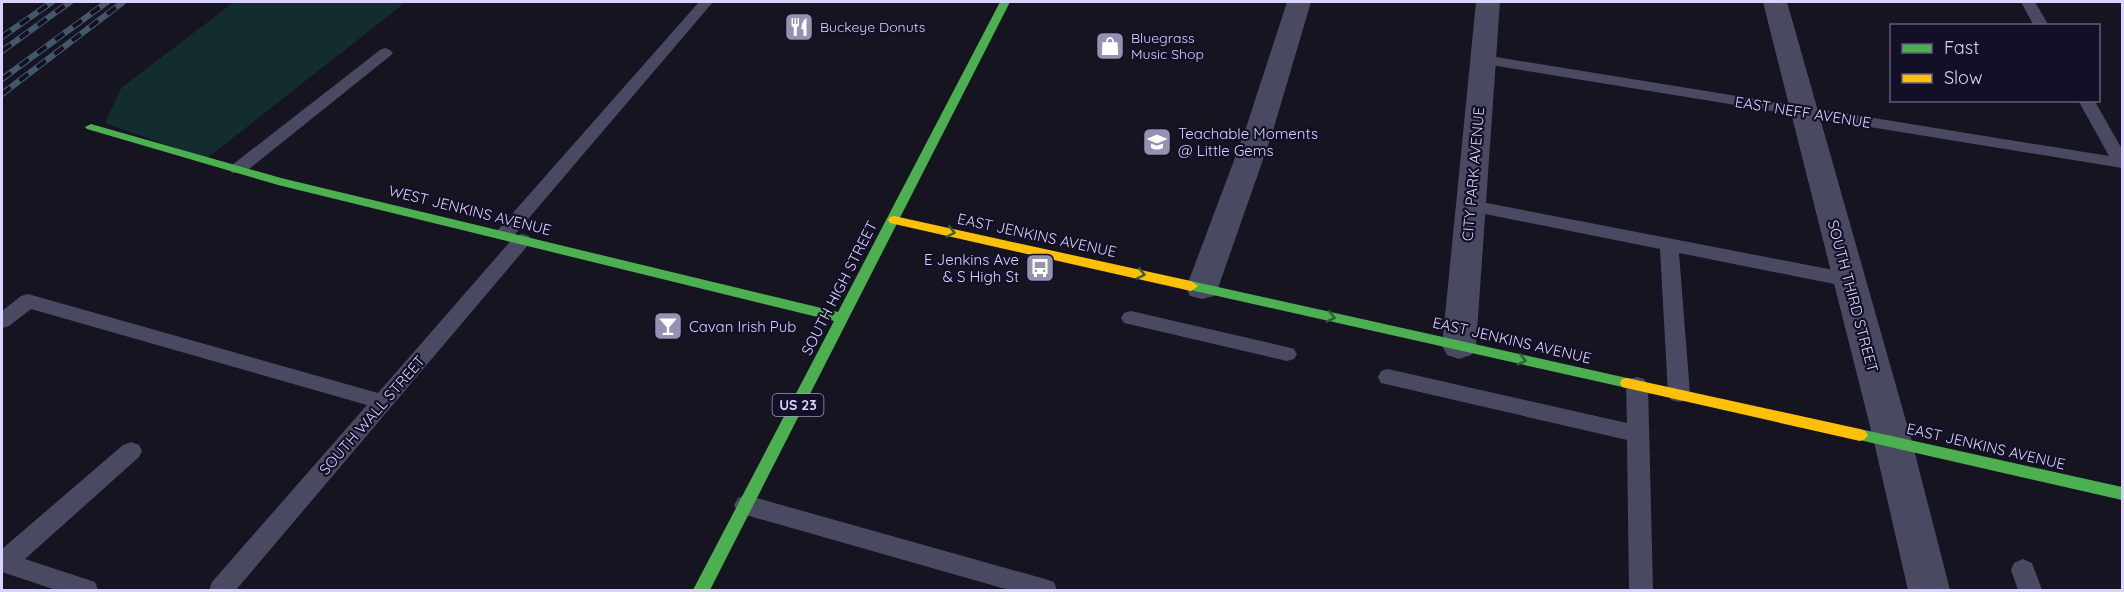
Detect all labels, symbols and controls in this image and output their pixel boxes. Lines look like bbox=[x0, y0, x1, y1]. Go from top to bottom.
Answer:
restaurant icon: Buckeye Donuts bbox=[783, 11, 815, 43]
place label: Buckeye Donuts bbox=[820, 18, 925, 36]
legend bbox=[1890, 24, 2100, 102]
place label: Bluegrass Music Shop bbox=[1131, 29, 1204, 63]
shop icon: Bluegrass Music Shop bbox=[1094, 30, 1126, 62]
text: Fast bbox=[1944, 36, 1979, 59]
text: Slow bbox=[1944, 66, 1982, 89]
street label: EAST NEFF AVENUE bbox=[1734, 92, 1872, 132]
street label: CITY PARK AVENUE bbox=[1458, 106, 1488, 242]
place label: Teachable Moments @ Little Gems bbox=[1178, 124, 1318, 160]
school or university icon: Teachable Moments @ Little Gems bbox=[1141, 126, 1173, 158]
street label: WEST JENKINS AVENUE bbox=[387, 181, 553, 239]
street label: EAST JENKINS AVENUE bbox=[956, 209, 1118, 261]
street label: SOUTH HIGH STREET bbox=[797, 218, 881, 358]
street label: SOUTH THIRD STREET bbox=[1824, 218, 1882, 374]
one-way arrow bbox=[945, 225, 955, 238]
place label: E Jenkins Ave & S High St bbox=[924, 250, 1019, 286]
bus stop icon: E Jenkins Ave & S High St bbox=[1024, 252, 1056, 284]
one-way arrow bbox=[1136, 267, 1146, 280]
bar icon: Cavan Irish Pub bbox=[652, 310, 684, 342]
one-way arrow bbox=[1326, 310, 1336, 323]
street label: EAST JENKINS AVENUE bbox=[1431, 313, 1593, 367]
place label: Cavan Irish Pub bbox=[689, 317, 796, 336]
street label: SOUTH WALL STREET bbox=[315, 351, 429, 479]
one-way arrow bbox=[1516, 352, 1526, 365]
road number: US 23 bbox=[772, 394, 824, 416]
street label: EAST JENKINS AVENUE bbox=[1905, 419, 2067, 473]

